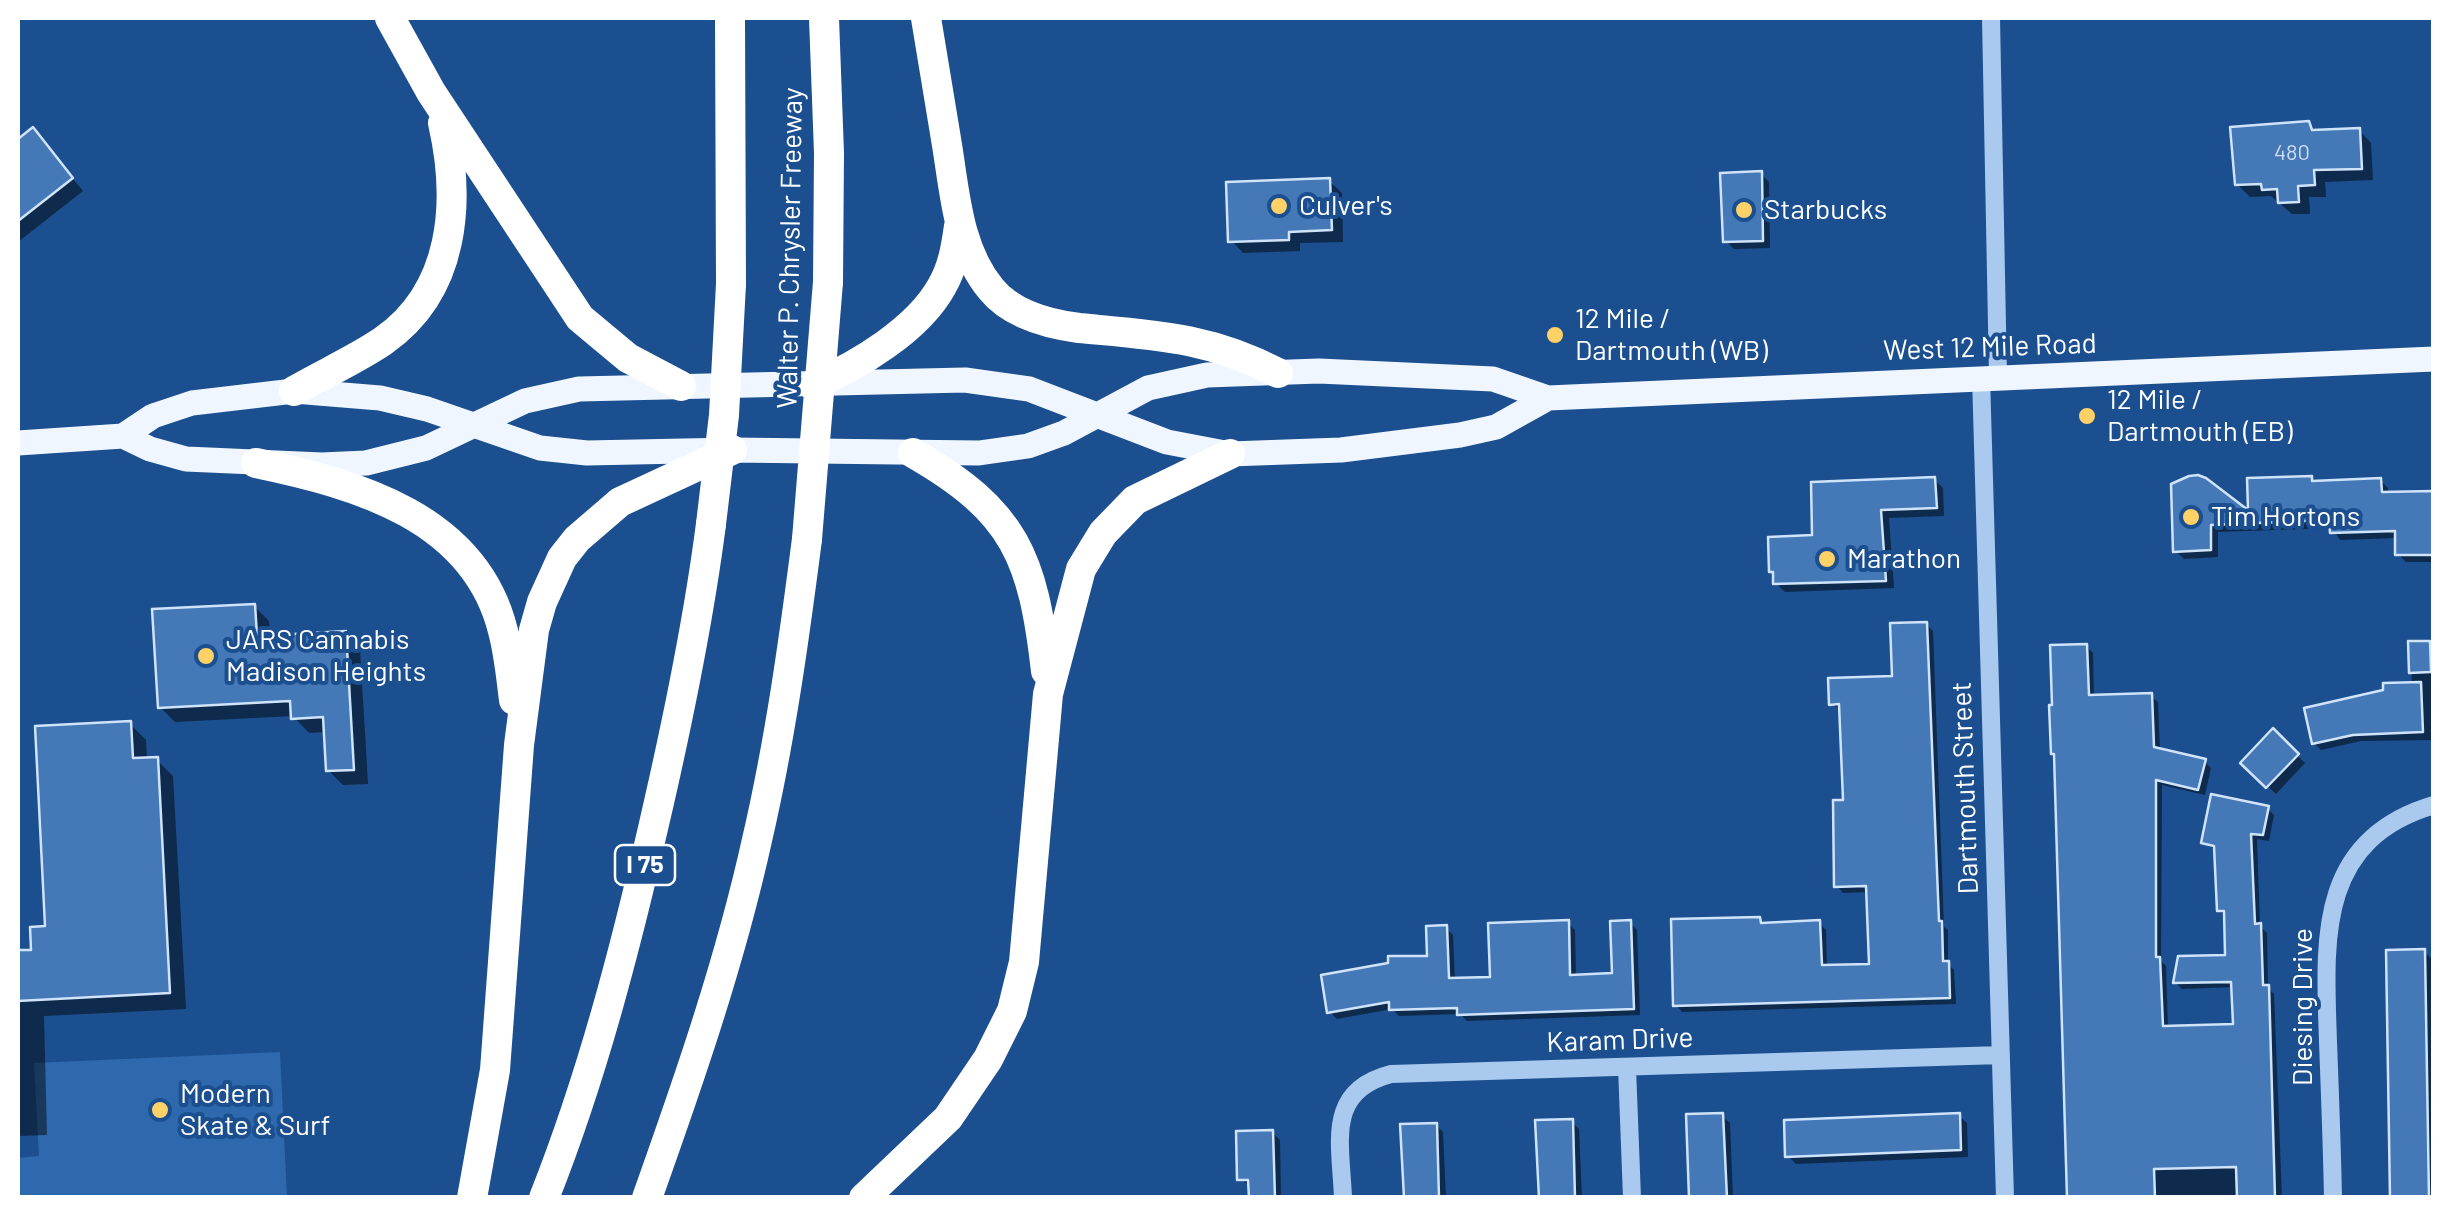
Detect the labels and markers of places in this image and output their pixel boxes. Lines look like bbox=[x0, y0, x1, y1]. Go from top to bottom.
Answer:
place label: Culver's bbox=[1299, 189, 1393, 223]
place label: Starbucks bbox=[1764, 193, 1887, 227]
marker: Culver's bbox=[1268, 195, 1290, 217]
marker: Starbucks bbox=[1733, 199, 1755, 221]
place label: 12 Mile / Dartmouth (WB) bbox=[1575, 302, 1768, 368]
marker: 12 Mile / Dartmouth (WB) bbox=[1544, 324, 1566, 346]
place label: 12 Mile / Dartmouth (EB) bbox=[2107, 383, 2292, 449]
marker: 12 Mile / Dartmouth (EB) bbox=[2076, 405, 2098, 427]
place label: Tim Hortons bbox=[2211, 500, 2360, 534]
marker: Tim Hortons bbox=[2180, 506, 2202, 528]
place label: Marathon bbox=[1847, 542, 1961, 576]
marker: Marathon bbox=[1816, 548, 1838, 570]
place label: JARS Cannabis Madison Heights bbox=[226, 623, 426, 689]
marker: JARS Cannabis Madison Heights bbox=[195, 645, 217, 667]
place label: Modern Skate & Surf bbox=[180, 1077, 331, 1143]
marker: Modern Skate & Surf bbox=[149, 1099, 171, 1121]

